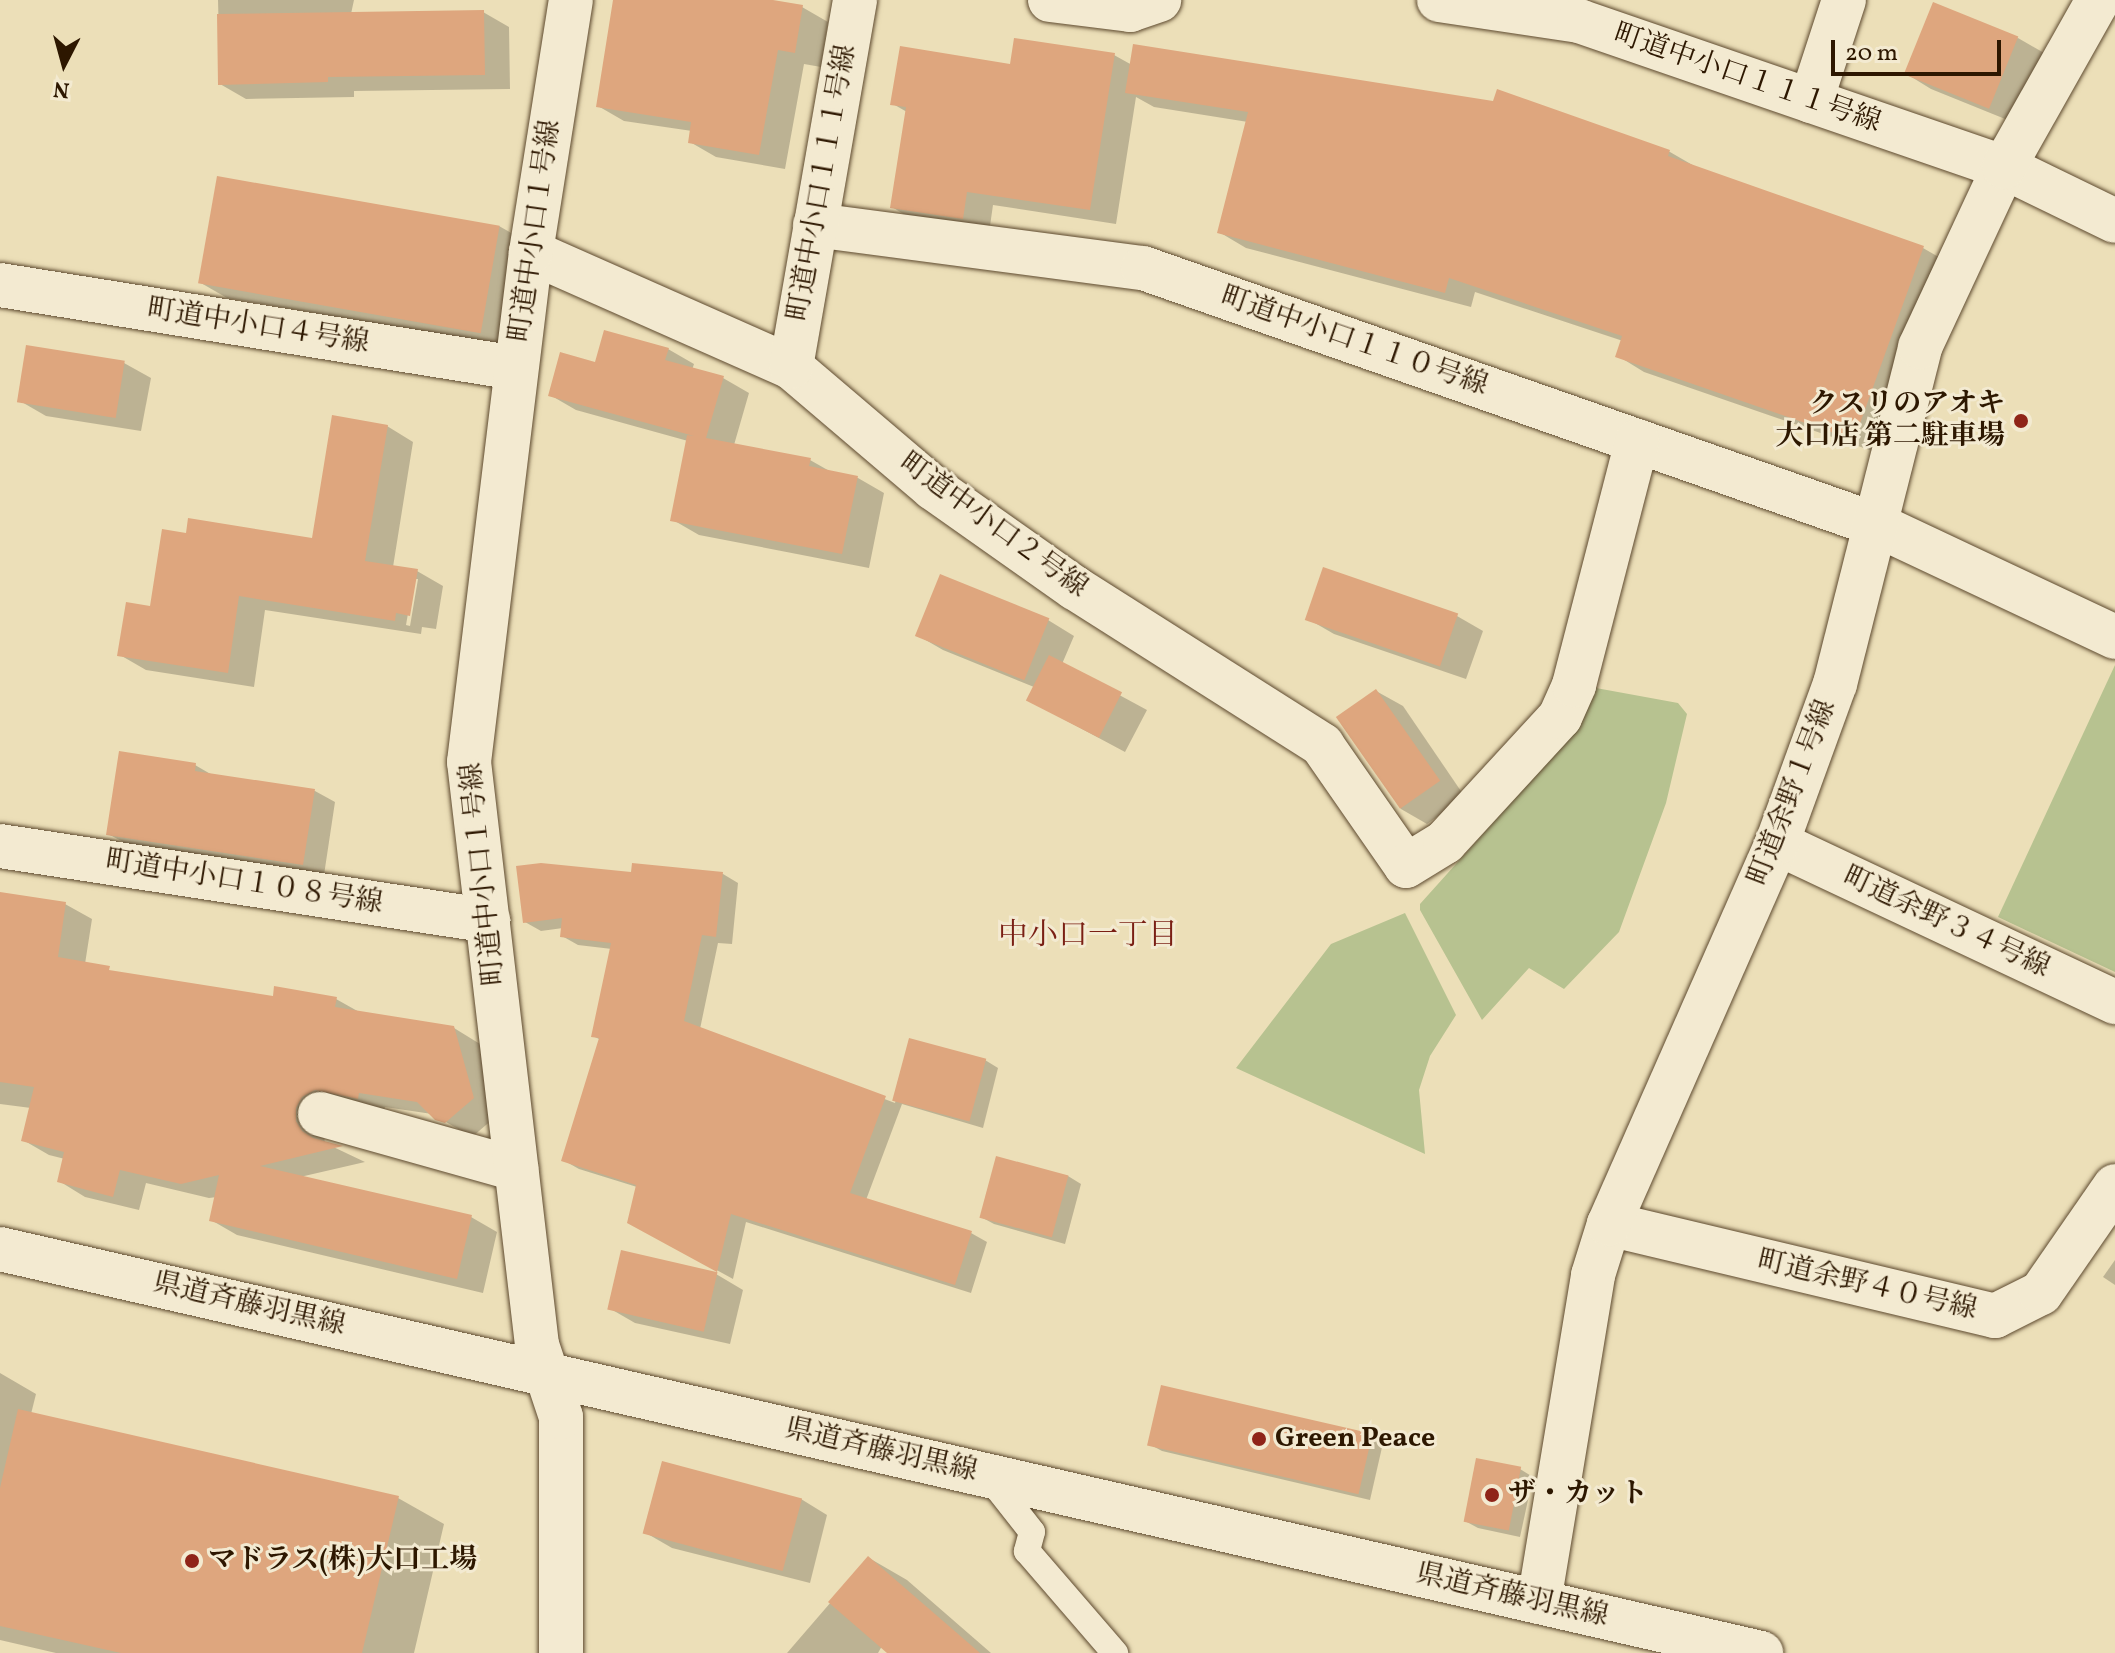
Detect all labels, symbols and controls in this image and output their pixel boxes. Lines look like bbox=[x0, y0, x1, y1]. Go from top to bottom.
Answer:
street label: 町道中小口１１１号線 bbox=[1609, 18, 1885, 140]
north arrow bbox=[24, 24, 104, 104]
scale bar bbox=[1835, 24, 2005, 74]
text: 20 m bbox=[1845, 37, 1898, 71]
street label: 町道中小口１１１号線 bbox=[782, 42, 864, 324]
text: N bbox=[52, 72, 71, 105]
street label: 町道中小口１号線 bbox=[504, 118, 568, 344]
street label: 町道中小口１１０号線 bbox=[1216, 281, 1492, 403]
street label: 町道中小口４号線 bbox=[145, 293, 371, 361]
place label: クスリのアオキ 大口店 第二駐車場 bbox=[1775, 388, 2005, 454]
marker: クスリのアオキ 大口店 第二駐車場 bbox=[2012, 412, 2030, 430]
street label: 町道中小口２号線 bbox=[893, 447, 1093, 605]
street label: 町道余野１号線 bbox=[1742, 695, 1844, 891]
street label: 町道中小口１号線 bbox=[456, 761, 512, 987]
street label: 町道中小口１０８号線 bbox=[103, 845, 385, 921]
street label: 町道余野３４号線 bbox=[1837, 860, 2055, 986]
district label: 中小口一丁目 bbox=[998, 918, 1178, 954]
street label: 町道余野４０号線 bbox=[1754, 1244, 1980, 1328]
street label: 県道斉藤羽黒線 bbox=[150, 1267, 348, 1343]
street label: 県道斉藤羽黒線 bbox=[782, 1413, 980, 1489]
place label: Green Peace bbox=[1275, 1422, 1435, 1456]
marker: Green Peace bbox=[1250, 1430, 1268, 1448]
place label: ザ・カット bbox=[1508, 1478, 1648, 1512]
marker: ザ・カット bbox=[1483, 1486, 1501, 1504]
place label: マドラス(株)大口工場 bbox=[208, 1544, 478, 1578]
marker: マドラス(株)大口工場 bbox=[183, 1552, 201, 1570]
street label: 県道斉藤羽黒線 bbox=[1413, 1558, 1611, 1634]

